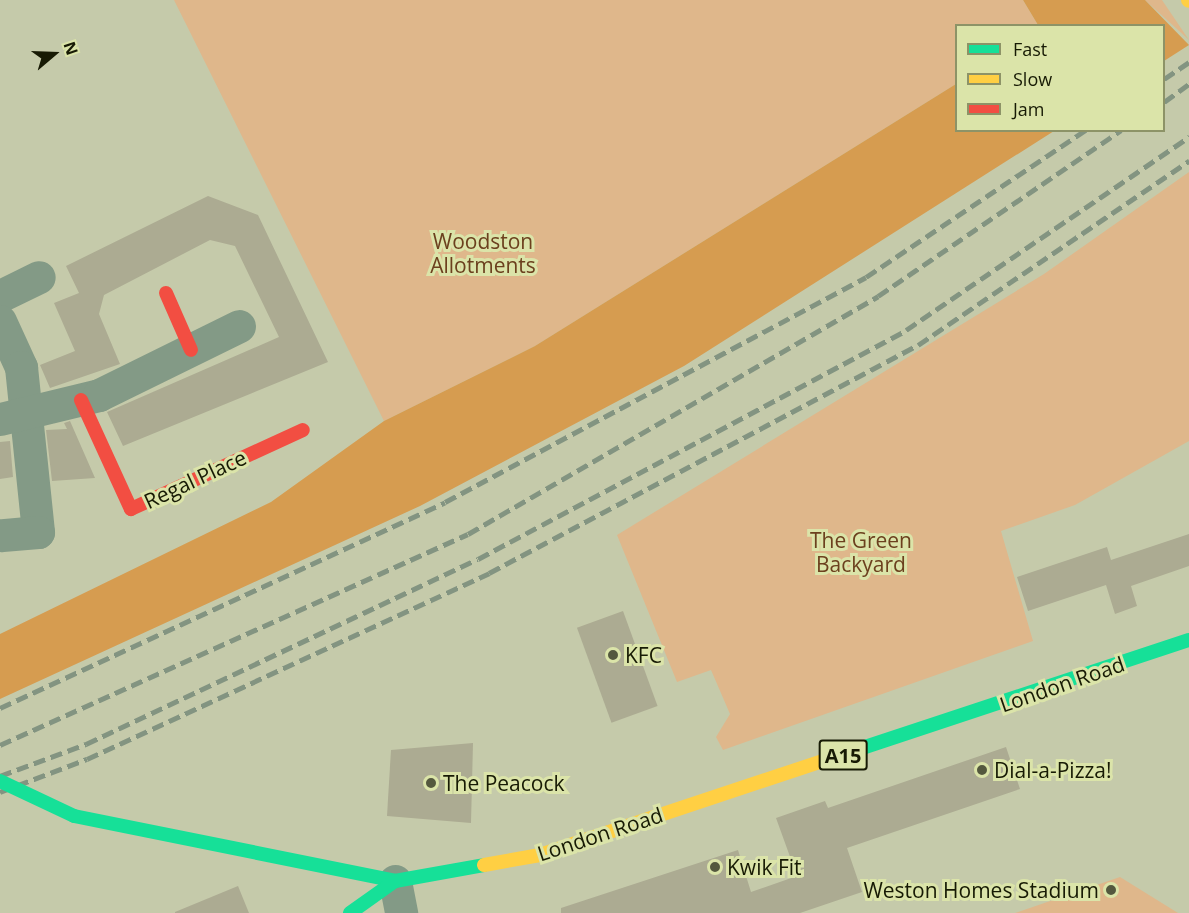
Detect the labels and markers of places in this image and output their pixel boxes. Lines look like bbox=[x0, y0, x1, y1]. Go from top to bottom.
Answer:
place label: KFC bbox=[625, 642, 662, 668]
marker: KFC bbox=[606, 648, 620, 662]
place label: Dial-a-Pizza! bbox=[994, 757, 1112, 783]
marker: Dial-a-Pizza! bbox=[975, 763, 989, 777]
place label: The Peacock bbox=[443, 770, 565, 796]
marker: The Peacock bbox=[424, 776, 438, 790]
place label: Kwik Fit bbox=[727, 854, 802, 880]
marker: Kwik Fit bbox=[708, 860, 722, 874]
place label: Weston Homes Stadium bbox=[863, 877, 1099, 903]
marker: Weston Homes Stadium bbox=[1104, 883, 1118, 897]

